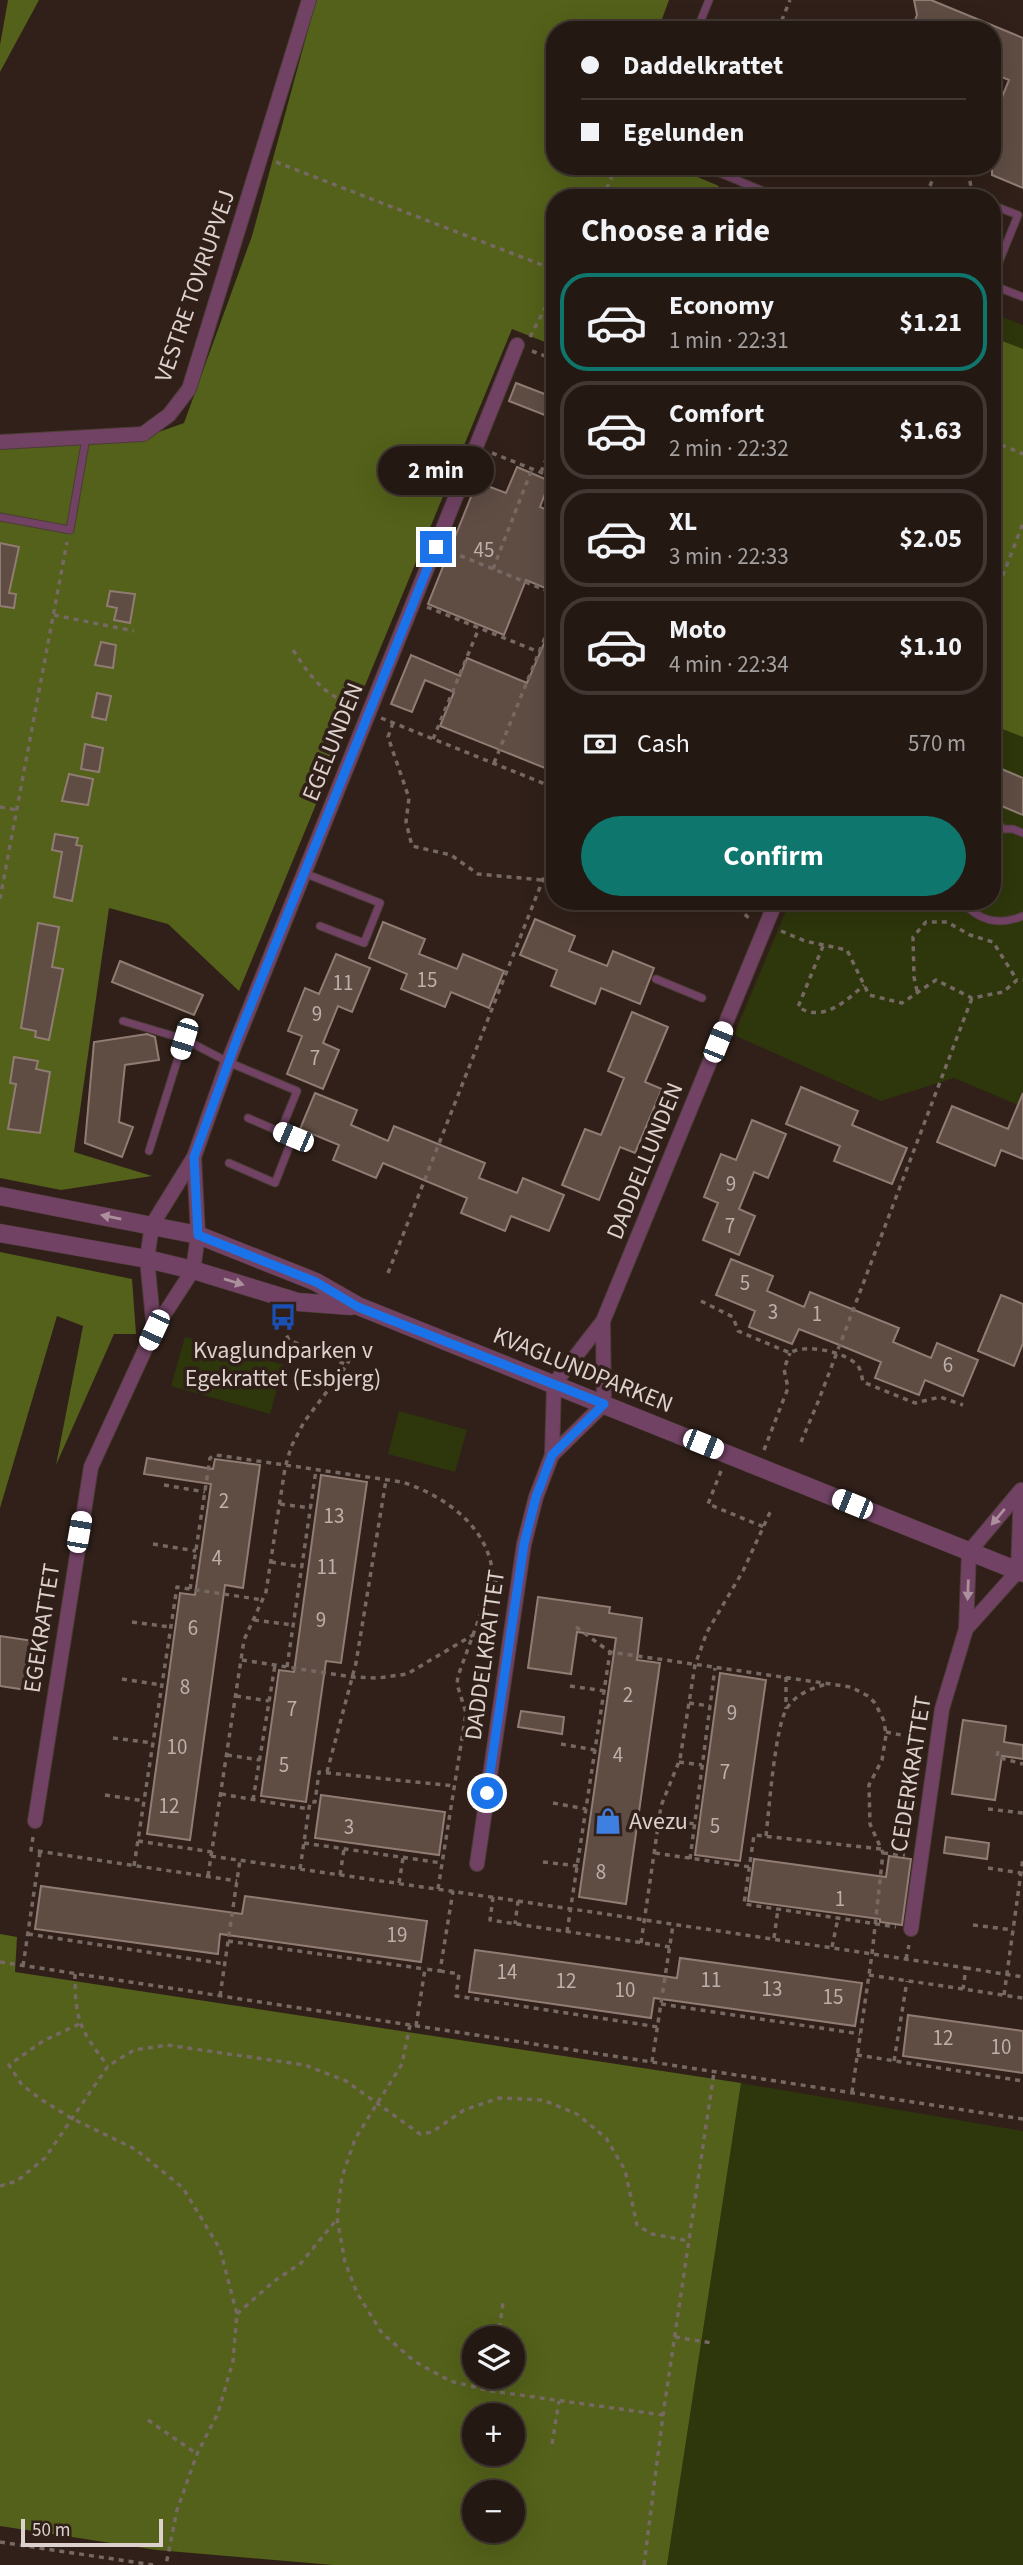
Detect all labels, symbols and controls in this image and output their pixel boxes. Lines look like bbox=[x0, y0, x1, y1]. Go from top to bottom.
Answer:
text: Daddelkrattet bbox=[623, 47, 783, 84]
text: Egelunden bbox=[623, 114, 744, 151]
street label: VESTRE TOVRUPVEJ bbox=[146, 185, 244, 387]
text: Choose a ride bbox=[581, 208, 770, 254]
text: Economy bbox=[669, 287, 774, 324]
icon: car bbox=[585, 291, 648, 354]
text: $1.21 bbox=[899, 304, 962, 341]
text: 1 min · 22:31 bbox=[669, 324, 789, 357]
text: Comfort bbox=[669, 395, 764, 432]
icon: car bbox=[585, 399, 648, 462]
text: $1.63 bbox=[899, 412, 962, 449]
text: 2 min · 22:32 bbox=[669, 432, 789, 465]
callout: 2 min bbox=[378, 446, 494, 494]
text: 2 min bbox=[408, 454, 464, 487]
text: XL bbox=[669, 503, 697, 540]
icon: car bbox=[585, 507, 648, 570]
text: $2.05 bbox=[899, 520, 962, 557]
route end bbox=[420, 531, 452, 563]
house number: 45 bbox=[474, 535, 494, 565]
text: 3 min · 22:33 bbox=[669, 540, 789, 573]
text: Moto bbox=[669, 611, 726, 648]
icon: car bbox=[585, 615, 648, 678]
text: $1.10 bbox=[899, 628, 962, 665]
text: 4 min · 22:34 bbox=[669, 648, 789, 681]
street label: EGELUNDEN bbox=[293, 677, 373, 807]
icon: cash bbox=[581, 725, 619, 763]
text: Cash bbox=[637, 725, 690, 762]
text: 570 m bbox=[908, 727, 966, 760]
button: Confirm bbox=[581, 816, 966, 896]
house number: 15 bbox=[417, 965, 437, 995]
house number: 11 bbox=[333, 968, 353, 998]
house number: 9 bbox=[312, 999, 322, 1029]
car bbox=[168, 1016, 201, 1062]
car bbox=[701, 1019, 736, 1065]
house number: 7 bbox=[310, 1043, 320, 1073]
street label: DADDELLUNDEN bbox=[598, 1077, 692, 1245]
car bbox=[270, 1119, 317, 1155]
house number: 9 bbox=[726, 1169, 736, 1199]
one-way arrow bbox=[100, 1211, 122, 1222]
house number: 7 bbox=[725, 1211, 735, 1241]
house number: 5 bbox=[740, 1268, 750, 1298]
one-way arrow bbox=[224, 1278, 245, 1288]
house number: 3 bbox=[768, 1297, 778, 1327]
house number: 1 bbox=[812, 1299, 822, 1329]
bus stop icon: Kvaglundparken v Egekrattet (Esbjerg) bbox=[268, 1302, 298, 1332]
car bbox=[136, 1307, 173, 1353]
street label: KVAGLUNDPARKEN bbox=[488, 1318, 678, 1422]
place label: Kvaglundparken v Egekrattet (Esbjerg) bbox=[185, 1333, 381, 1396]
house number: 6 bbox=[943, 1350, 953, 1380]
car bbox=[680, 1426, 727, 1462]
house number: 2 bbox=[219, 1486, 229, 1516]
car bbox=[829, 1486, 876, 1522]
house number: 13 bbox=[324, 1501, 344, 1531]
one-way arrow bbox=[990, 1508, 1006, 1526]
car bbox=[66, 1509, 93, 1555]
house number: 4 bbox=[212, 1543, 222, 1573]
house number: 11 bbox=[317, 1552, 337, 1582]
street label: EGEKRATTET bbox=[15, 1561, 70, 1695]
street label: DADDELKRATTET bbox=[456, 1567, 514, 1743]
one-way arrow bbox=[962, 1580, 973, 1602]
house number: 9 bbox=[316, 1605, 326, 1635]
house number: 6 bbox=[188, 1613, 198, 1643]
house number: 8 bbox=[180, 1672, 190, 1702]
house number: 2 bbox=[623, 1680, 633, 1710]
street label: CEDERKRATTET bbox=[881, 1693, 941, 1855]
house number: 7 bbox=[287, 1694, 297, 1724]
house number: 9 bbox=[727, 1698, 737, 1728]
house number: 10 bbox=[167, 1732, 187, 1762]
house number: 4 bbox=[613, 1740, 623, 1770]
house number: 5 bbox=[279, 1750, 289, 1780]
house number: 7 bbox=[720, 1757, 730, 1787]
route start bbox=[471, 1777, 503, 1809]
house number: 12 bbox=[159, 1791, 179, 1821]
place label: Avezu bbox=[629, 1804, 688, 1839]
shop icon: Avezu bbox=[593, 1806, 623, 1836]
house number: 5 bbox=[710, 1811, 720, 1841]
house number: 3 bbox=[344, 1812, 354, 1842]
house number: 8 bbox=[596, 1857, 606, 1887]
house number: 1 bbox=[835, 1884, 845, 1914]
house number: 19 bbox=[387, 1920, 407, 1950]
house number: 14 bbox=[497, 1957, 517, 1987]
house number: 11 bbox=[701, 1965, 721, 1995]
house number: 12 bbox=[556, 1966, 576, 1996]
house number: 13 bbox=[762, 1974, 782, 2004]
house number: 10 bbox=[615, 1975, 635, 2005]
house number: 15 bbox=[823, 1982, 843, 2012]
house number: 12 bbox=[933, 2023, 953, 2053]
house number: 10 bbox=[991, 2032, 1011, 2062]
map controls bbox=[462, 2326, 525, 2543]
button: layers bbox=[462, 2326, 525, 2389]
button: + bbox=[462, 2403, 525, 2466]
button: − bbox=[462, 2480, 525, 2543]
scale bar bbox=[21, 2516, 163, 2548]
text: 50 m bbox=[32, 2517, 70, 2544]

